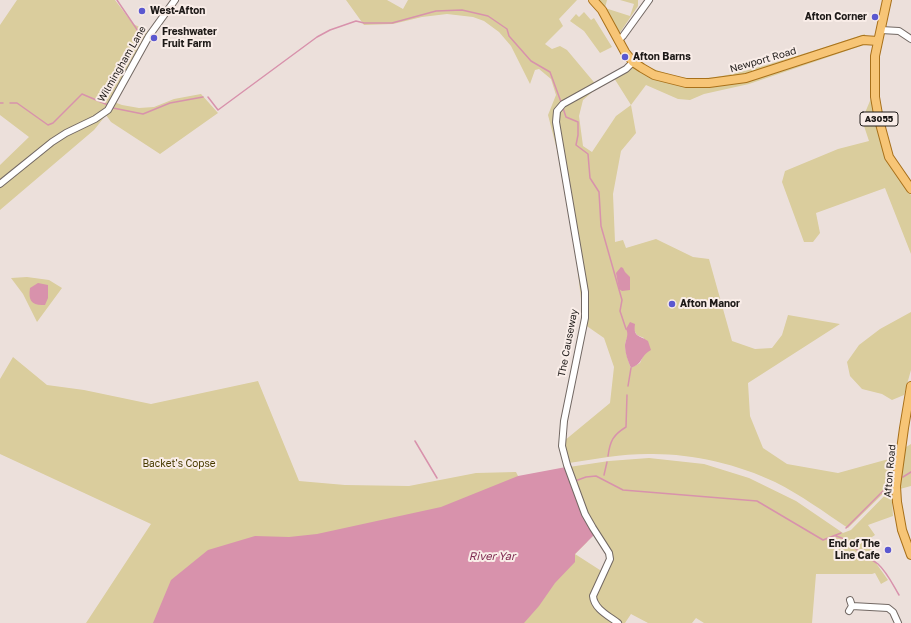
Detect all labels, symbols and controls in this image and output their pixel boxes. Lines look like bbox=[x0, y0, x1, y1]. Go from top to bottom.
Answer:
place label: West-Afton bbox=[150, 5, 205, 17]
marker: West-Afton bbox=[137, 6, 147, 16]
place label: Afton Corner bbox=[805, 11, 867, 23]
marker: Afton Corner bbox=[870, 12, 880, 22]
street label: Wilmingham Lane bbox=[95, 24, 149, 104]
place label: Freshwater Fruit Farm bbox=[162, 26, 217, 50]
marker: Freshwater Fruit Farm bbox=[149, 33, 159, 43]
street label: Newport Road bbox=[728, 45, 798, 75]
place label: Afton Barns bbox=[633, 51, 691, 63]
marker: Afton Barns bbox=[620, 52, 630, 62]
road number: A3055 bbox=[860, 112, 898, 126]
place label: Afton Manor bbox=[680, 298, 740, 310]
marker: Afton Manor bbox=[667, 299, 677, 309]
street label: The Causeway bbox=[556, 308, 580, 378]
street label: Afton Road bbox=[882, 444, 898, 498]
park label: Backet's Copse bbox=[142, 458, 216, 470]
place label: End of The Line Cafe bbox=[829, 538, 880, 562]
marker: End of The Line Cafe bbox=[883, 545, 893, 555]
water label: River Yar bbox=[469, 550, 515, 564]

